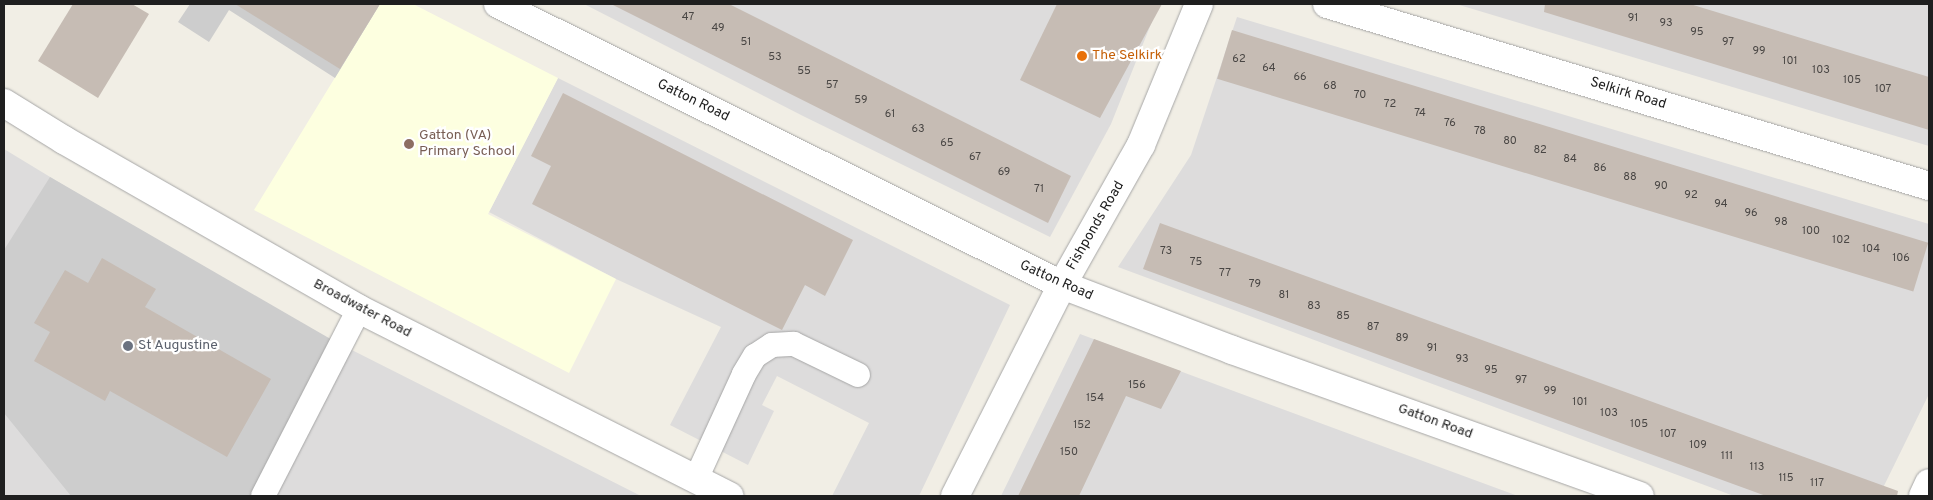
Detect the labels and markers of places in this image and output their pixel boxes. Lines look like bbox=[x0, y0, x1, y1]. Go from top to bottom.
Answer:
place label: The Selkirk bbox=[1092, 48, 1162, 64]
marker: The Selkirk bbox=[1076, 50, 1088, 62]
place label: Gatton (VA) Primary School bbox=[419, 128, 515, 160]
marker: Gatton (VA) Primary School bbox=[403, 138, 415, 150]
place label: St Augustine bbox=[138, 338, 218, 354]
marker: St Augustine bbox=[122, 340, 134, 352]

